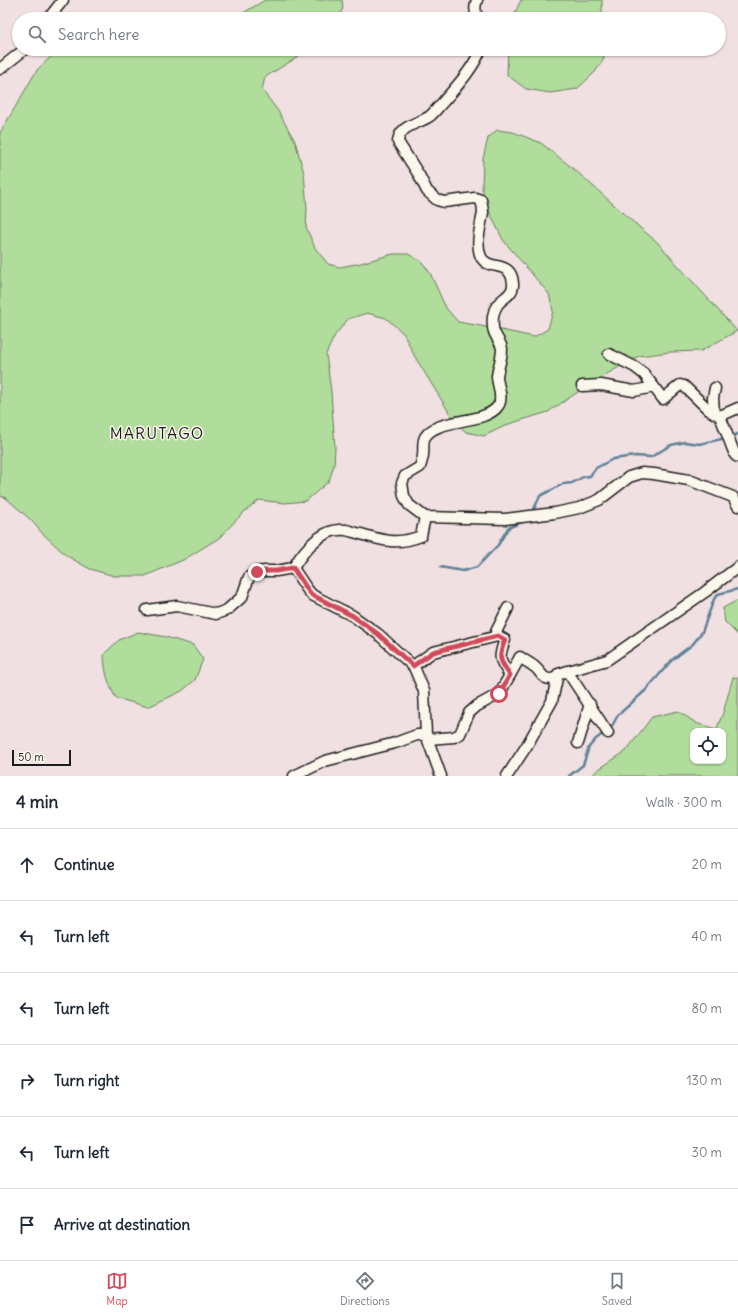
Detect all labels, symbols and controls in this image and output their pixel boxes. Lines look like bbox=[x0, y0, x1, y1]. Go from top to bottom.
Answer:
search box bbox=[12, 12, 726, 56]
icon: search bbox=[26, 23, 48, 45]
text: Search here bbox=[58, 25, 139, 44]
district label: MARUTAGO bbox=[110, 423, 204, 443]
route end bbox=[248, 563, 266, 581]
route start bbox=[490, 685, 508, 703]
map controls bbox=[690, 728, 726, 764]
button: locate bbox=[690, 728, 726, 764]
scale bar bbox=[12, 748, 71, 767]
text: 50 m bbox=[18, 750, 44, 764]
text: 4 min bbox=[16, 791, 58, 813]
text: Walk · 300 m bbox=[646, 794, 722, 811]
icon: ahead bbox=[16, 854, 38, 876]
text: Continue bbox=[54, 855, 115, 874]
text: 20 m bbox=[692, 856, 722, 873]
icon: left bbox=[16, 926, 38, 948]
text: Turn left bbox=[54, 927, 109, 946]
text: 40 m bbox=[691, 928, 722, 945]
icon: left bbox=[16, 998, 38, 1020]
text: Turn left bbox=[54, 999, 109, 1018]
text: 80 m bbox=[691, 1000, 722, 1017]
icon: right bbox=[16, 1070, 38, 1092]
text: Turn right bbox=[54, 1071, 119, 1090]
text: 130 m bbox=[686, 1072, 722, 1089]
icon: left bbox=[16, 1142, 38, 1164]
text: Turn left bbox=[54, 1143, 109, 1162]
text: 30 m bbox=[692, 1144, 722, 1161]
icon: arrive bbox=[16, 1214, 38, 1236]
text: Arrive at destination bbox=[54, 1215, 190, 1234]
tab: Map bbox=[106, 1270, 128, 1308]
tab: Directions bbox=[340, 1270, 390, 1308]
tab: Saved bbox=[602, 1270, 632, 1308]

